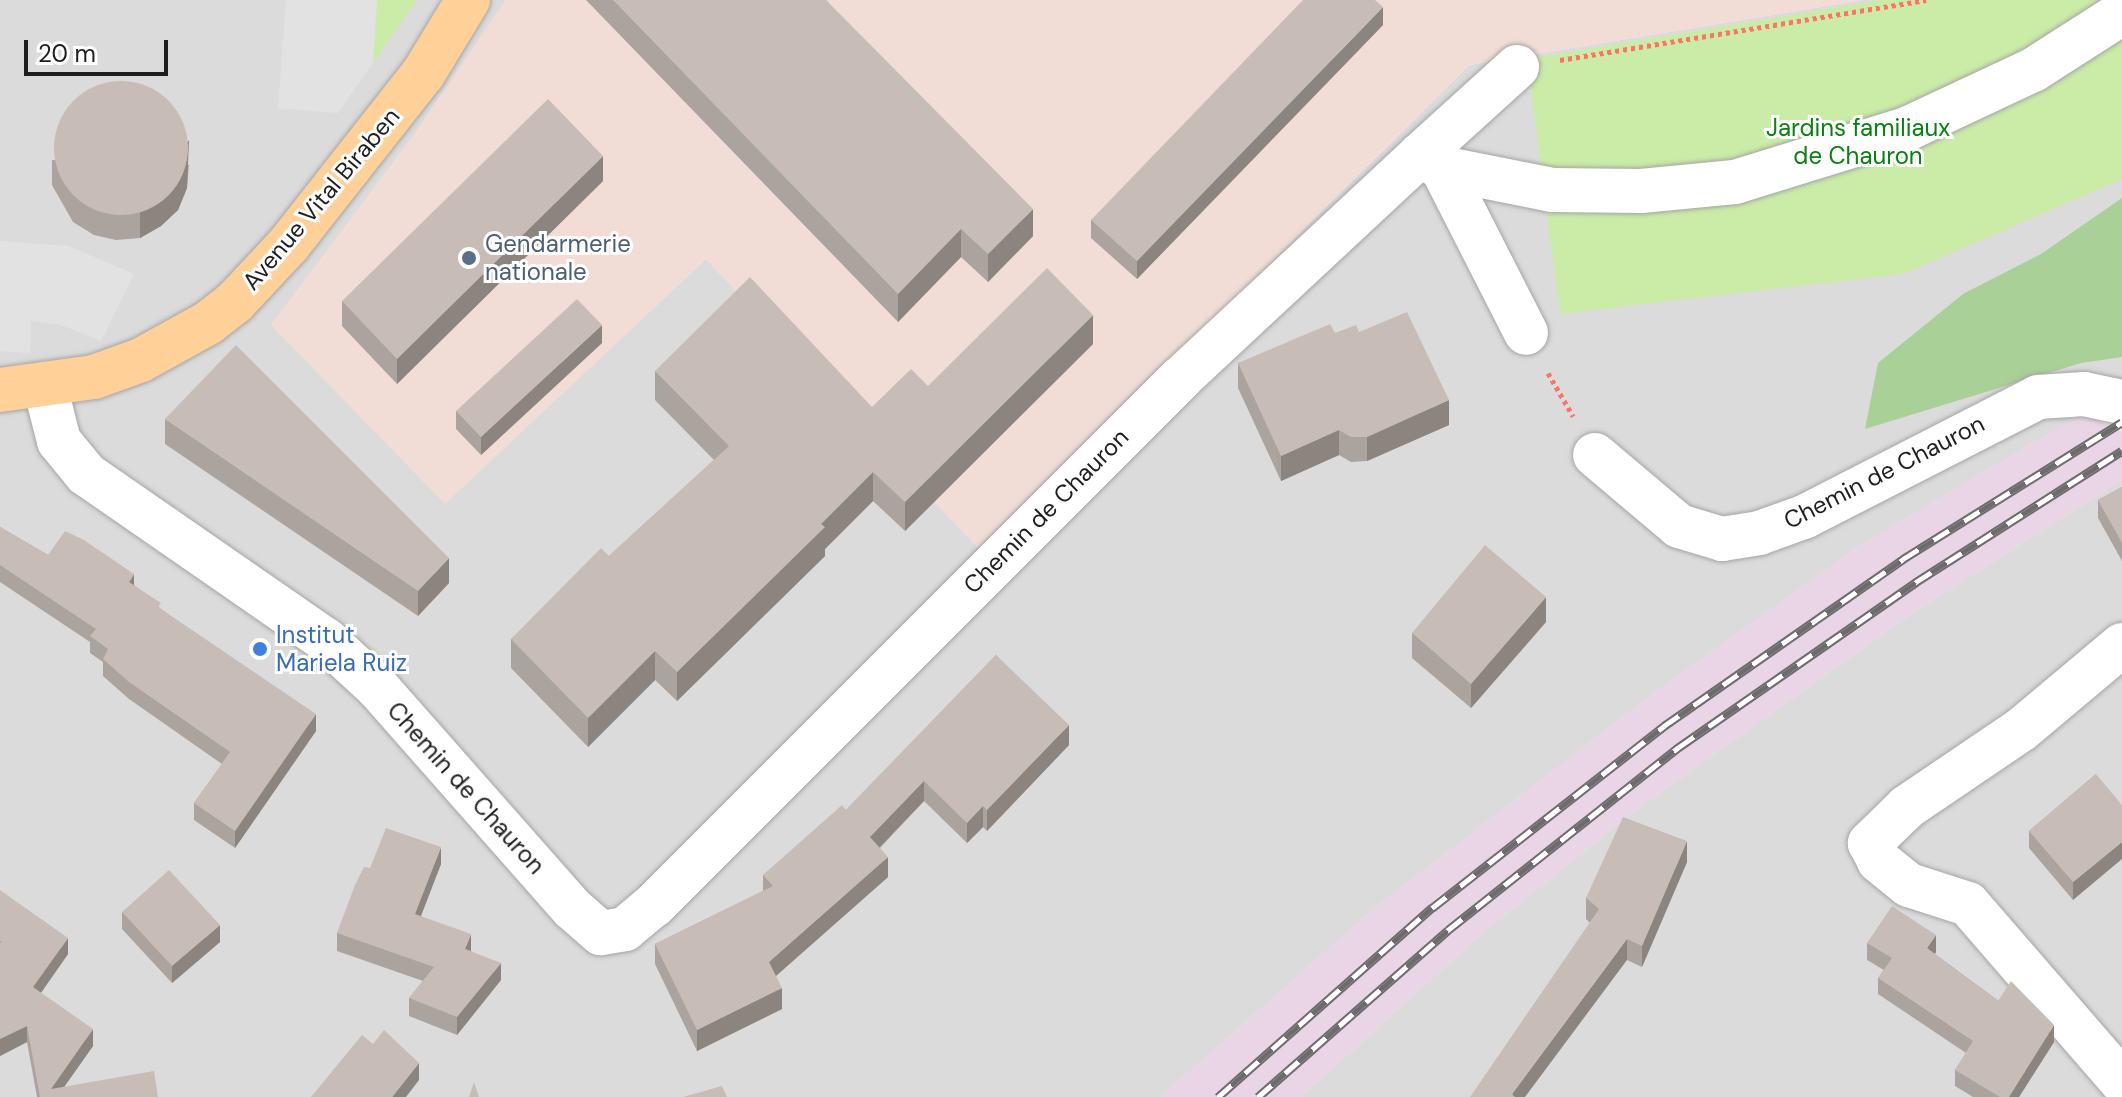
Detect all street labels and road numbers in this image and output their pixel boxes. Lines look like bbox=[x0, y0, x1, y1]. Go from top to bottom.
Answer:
street label: Avenue Vital Biraben bbox=[237, 102, 405, 296]
street label: Chemin de Chauron bbox=[1779, 409, 1989, 535]
street label: Chemin de Chauron bbox=[958, 423, 1134, 599]
street label: Chemin de Chauron bbox=[381, 696, 551, 880]

